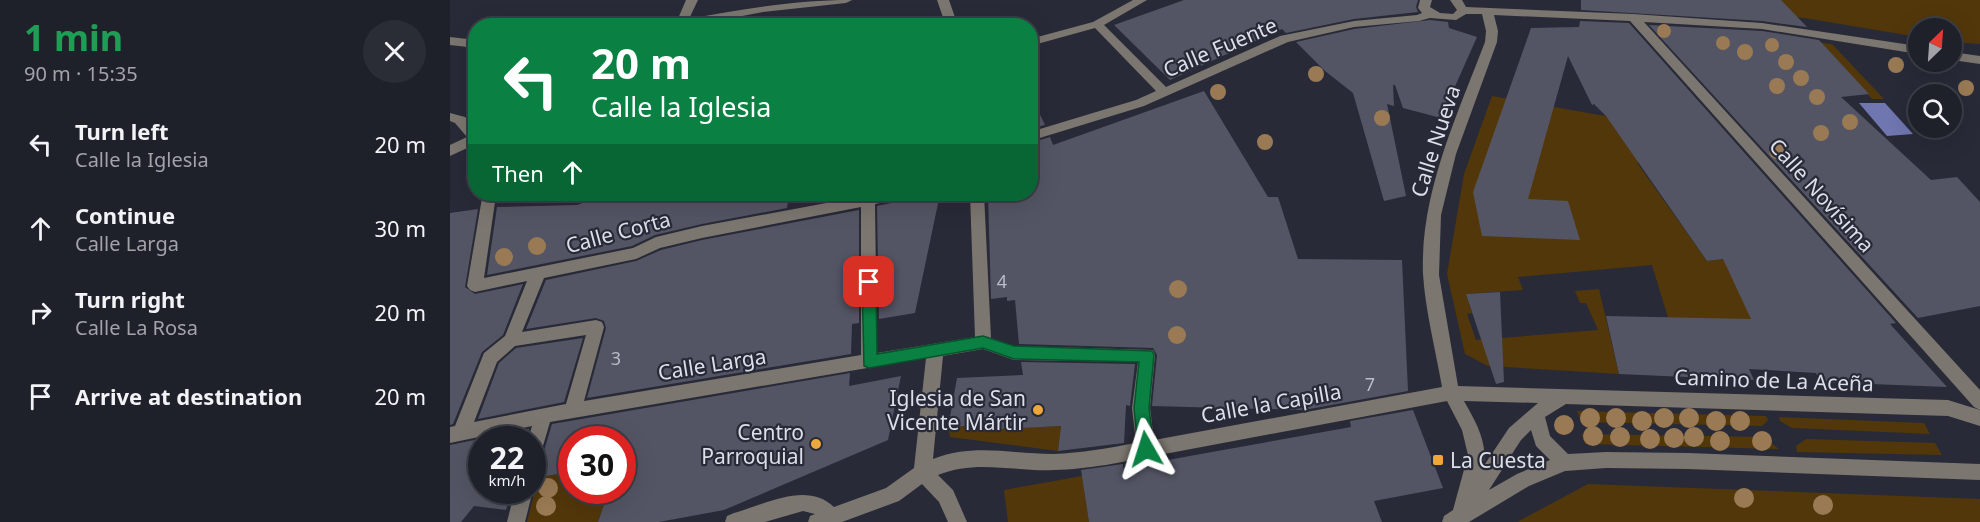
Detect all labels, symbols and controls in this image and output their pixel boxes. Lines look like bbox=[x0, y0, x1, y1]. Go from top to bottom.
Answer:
street label: Calle Fuente bbox=[1159, 10, 1281, 84]
text: 1 min bbox=[24, 13, 123, 62]
north arrow bbox=[1908, 18, 1962, 72]
map controls bbox=[1908, 18, 1962, 138]
button: close bbox=[363, 20, 426, 83]
text: 20 m bbox=[591, 34, 691, 91]
icon: left bbox=[492, 42, 570, 120]
text: 90 m · 15:35 bbox=[24, 60, 138, 87]
street label: Calle Nueva bbox=[1404, 82, 1466, 200]
button: search bbox=[1908, 84, 1962, 138]
text: Calle la Iglesia bbox=[591, 88, 772, 125]
text: Turn left bbox=[75, 116, 169, 146]
icon: left bbox=[24, 128, 57, 161]
text: 20 m bbox=[375, 129, 426, 159]
street label: Calle Novísima bbox=[1763, 132, 1881, 258]
text: Calle la Iglesia bbox=[75, 146, 209, 173]
icon: ahead bbox=[556, 156, 589, 189]
text: Then bbox=[492, 158, 544, 188]
text: Continue bbox=[75, 200, 175, 230]
street label: Calle Corta bbox=[563, 205, 673, 259]
icon: ahead bbox=[24, 212, 57, 245]
text: 30 m bbox=[375, 213, 426, 243]
text: Calle Larga bbox=[75, 230, 179, 257]
pin bbox=[843, 256, 894, 307]
icon: arrive bbox=[852, 265, 885, 298]
house number: 4 bbox=[997, 269, 1007, 293]
text: Turn right bbox=[75, 284, 185, 314]
icon: right bbox=[24, 296, 57, 329]
text: 20 m bbox=[375, 297, 426, 327]
text: Calle La Rosa bbox=[75, 314, 198, 341]
street label: Calle Larga bbox=[656, 342, 768, 386]
house number: 3 bbox=[611, 346, 621, 370]
street label: Camino de La Aceña bbox=[1674, 363, 1874, 397]
house number: 7 bbox=[1365, 372, 1375, 396]
street label: Calle la Capilla bbox=[1199, 377, 1343, 429]
icon: arrive bbox=[24, 380, 57, 413]
text: Arrive at destination bbox=[75, 381, 302, 411]
text: 20 m bbox=[375, 381, 426, 411]
place label: Iglesia de San Vicente Mártir bbox=[887, 384, 1026, 436]
marker: Iglesia de San Vicente Mártir bbox=[1031, 403, 1045, 417]
position arrow bbox=[1114, 417, 1178, 481]
place label: Centro Parroquial bbox=[701, 418, 804, 470]
speed limit sign: 30 bbox=[558, 426, 636, 504]
text: 22 bbox=[490, 437, 524, 478]
marker: Centro Parroquial bbox=[809, 437, 823, 451]
place label: La Cuesta bbox=[1450, 446, 1546, 474]
marker: La Cuesta bbox=[1431, 453, 1445, 467]
text: km/h bbox=[489, 470, 525, 490]

